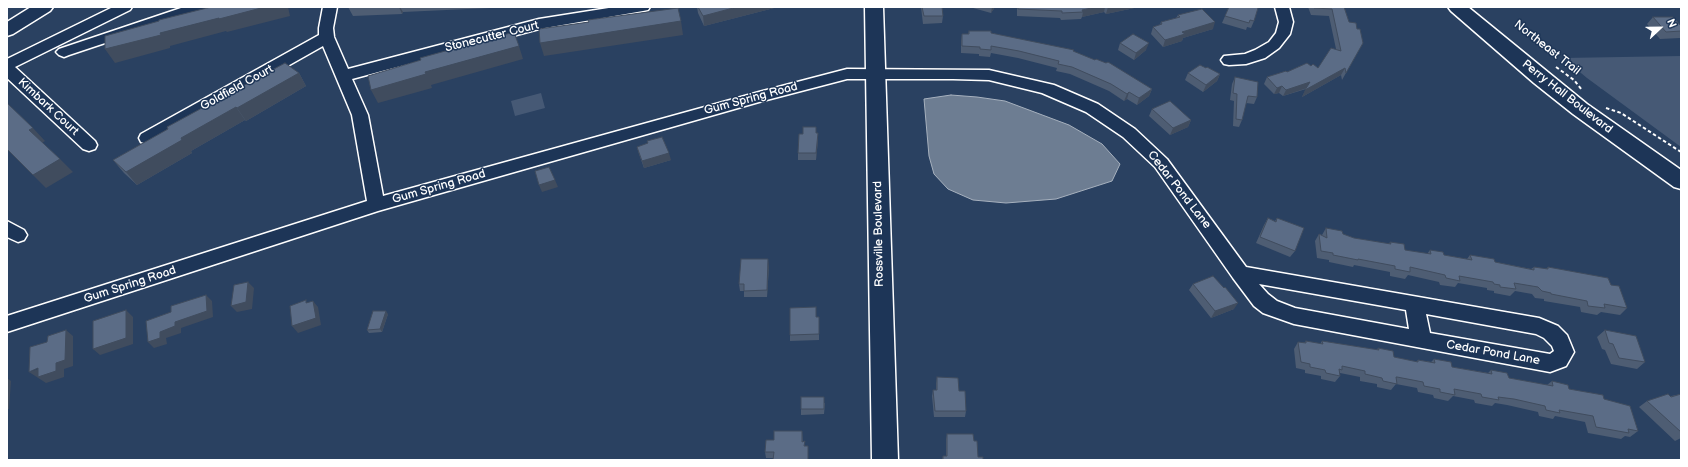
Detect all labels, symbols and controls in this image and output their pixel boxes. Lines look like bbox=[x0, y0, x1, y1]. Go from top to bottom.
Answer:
north arrow bbox=[1640, 8, 1680, 48]
text: N bbox=[1664, 17, 1679, 30]
street label: Stonecutter Court bbox=[444, 18, 540, 56]
street label: Northeast Trail bbox=[1511, 18, 1583, 78]
street label: Perry Hall Boulevard bbox=[1519, 57, 1615, 137]
street label: Goldfield Court bbox=[198, 62, 276, 114]
street label: Kimbark Court bbox=[15, 75, 81, 139]
street label: Gum Spring Road bbox=[703, 80, 799, 118]
street label: Cedar Pond Lane bbox=[1144, 148, 1214, 232]
street label: Gum Spring Road bbox=[391, 167, 487, 207]
street label: Rossville Boulevard bbox=[871, 181, 887, 287]
street label: Gum Spring Road bbox=[82, 263, 178, 307]
street label: Cedar Pond Lane bbox=[1445, 338, 1541, 368]

